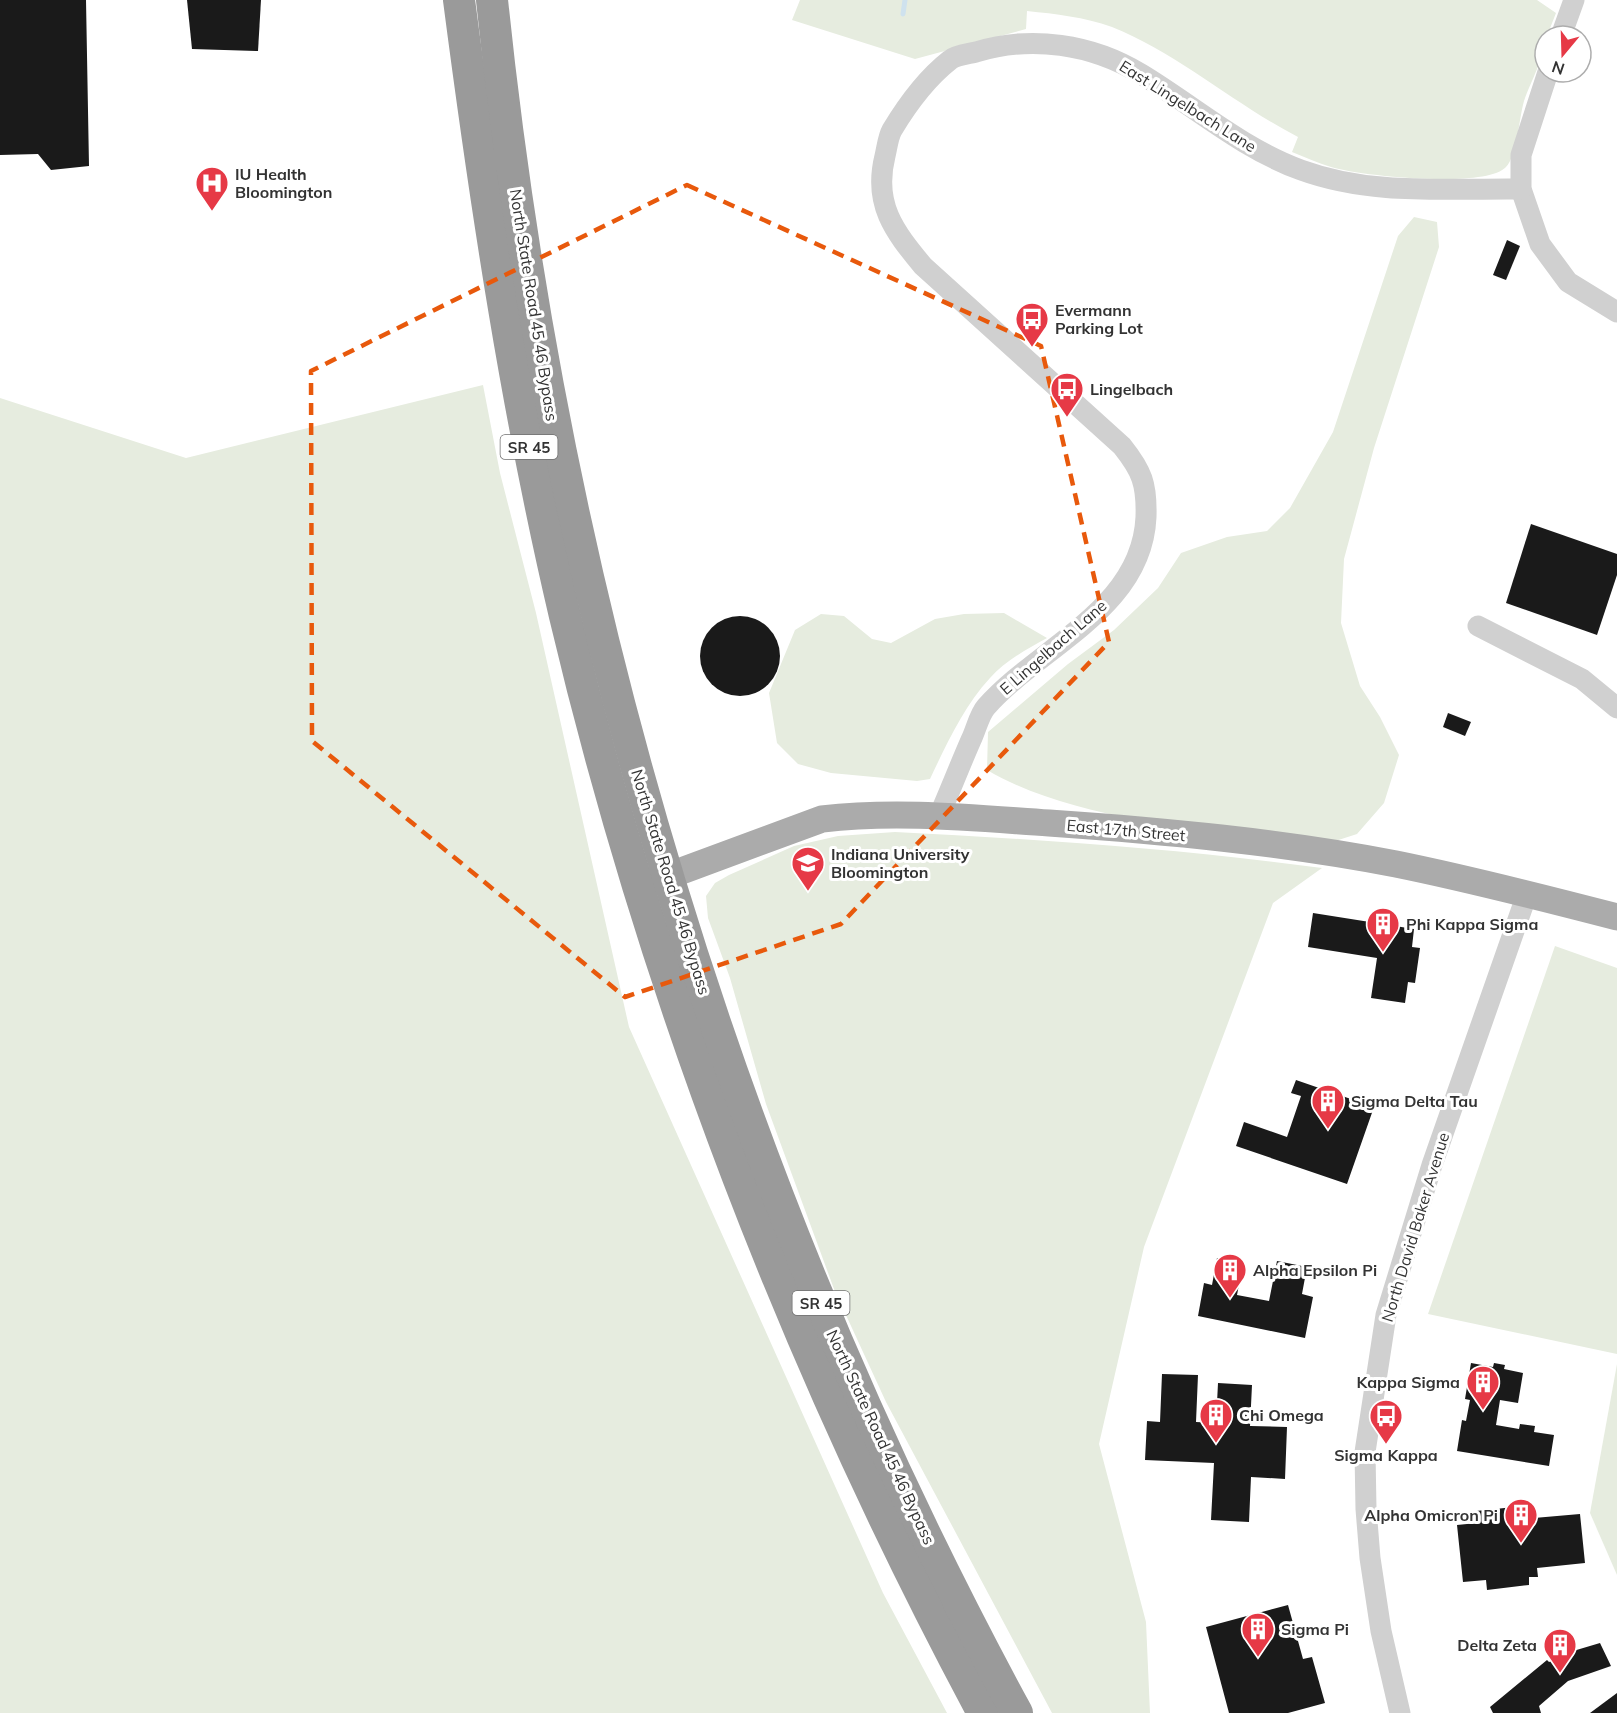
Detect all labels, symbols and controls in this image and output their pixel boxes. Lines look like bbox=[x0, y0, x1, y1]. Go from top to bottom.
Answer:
north arrow bbox=[1533, 24, 1593, 84]
street label: East Lingelbach Lane bbox=[1116, 56, 1260, 156]
text: N bbox=[1549, 57, 1567, 80]
place label: IU Health Bloomington bbox=[235, 164, 332, 202]
hospital icon: IU Health Bloomington bbox=[194, 165, 230, 212]
street label: North State Road 45 46 Bypass bbox=[506, 188, 562, 422]
place label: Evermann Parking Lot bbox=[1055, 300, 1143, 338]
bus stop icon: Evermann Parking Lot bbox=[1014, 301, 1050, 348]
bus stop icon: Lingelbach bbox=[1049, 371, 1085, 418]
place label: Lingelbach bbox=[1090, 379, 1173, 399]
road number: SR 45 bbox=[500, 435, 558, 459]
street label: E Lingelbach Lane bbox=[996, 595, 1110, 699]
street label: North State Road 45 46 Bypass bbox=[627, 767, 715, 997]
street label: East 17th Street bbox=[1066, 815, 1187, 845]
place label: Indiana University Bloomington bbox=[831, 844, 970, 882]
school or university icon: Indiana University Bloomington bbox=[790, 845, 826, 892]
building icon: Phi Kappa Sigma bbox=[1365, 906, 1401, 953]
place label: Phi Kappa Sigma bbox=[1406, 914, 1538, 934]
building icon: Sigma Delta Tau bbox=[1310, 1083, 1346, 1130]
place label: Sigma Delta Tau bbox=[1351, 1091, 1478, 1111]
street label: North David Baker Avenue bbox=[1377, 1130, 1453, 1324]
building icon: Alpha Epsilon Pi bbox=[1212, 1252, 1248, 1299]
place label: Alpha Epsilon Pi bbox=[1253, 1260, 1377, 1280]
road number: SR 45 bbox=[792, 1291, 850, 1315]
street label: North State Road 45 46 Bypass bbox=[822, 1326, 940, 1548]
building icon: Kappa Sigma bbox=[1465, 1364, 1501, 1411]
place label: Kappa Sigma bbox=[1357, 1372, 1460, 1392]
building icon: Chi Omega bbox=[1198, 1397, 1234, 1444]
bus stop icon: Sigma Kappa bbox=[1368, 1398, 1404, 1445]
place label: Chi Omega bbox=[1239, 1405, 1324, 1425]
place label: Sigma Kappa bbox=[1334, 1445, 1438, 1465]
building icon: Alpha Omicron Pi bbox=[1503, 1497, 1539, 1544]
place label: Alpha Omicron Pi bbox=[1364, 1505, 1498, 1525]
building icon: Sigma Pi bbox=[1240, 1611, 1276, 1658]
place label: Sigma Pi bbox=[1281, 1619, 1349, 1639]
building icon: Delta Zeta bbox=[1542, 1627, 1578, 1674]
place label: Delta Zeta bbox=[1457, 1635, 1537, 1655]

